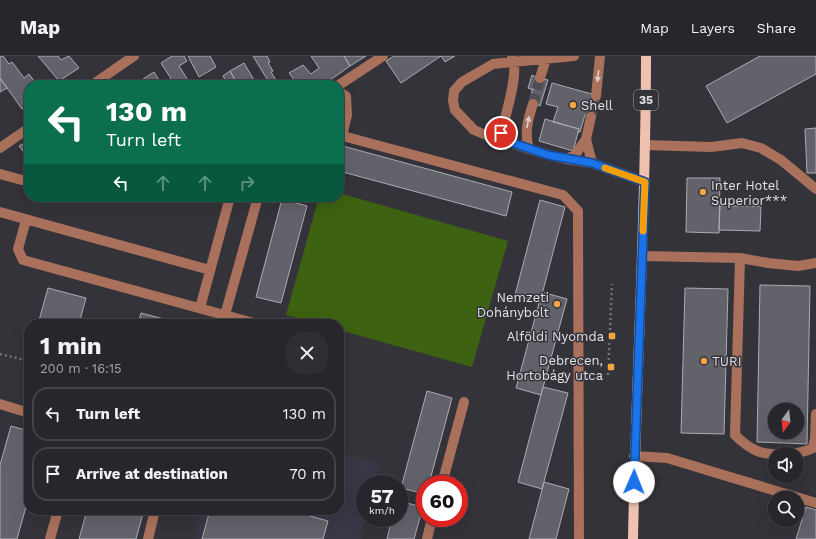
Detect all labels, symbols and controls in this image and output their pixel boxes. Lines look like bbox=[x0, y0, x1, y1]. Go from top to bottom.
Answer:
text: Map bbox=[20, 16, 60, 39]
text: Map bbox=[640, 20, 669, 36]
text: Layers bbox=[691, 20, 735, 36]
text: Share bbox=[757, 20, 796, 36]
one-way arrow bbox=[595, 70, 601, 82]
road number: 35 bbox=[634, 90, 658, 110]
text: 130 m bbox=[106, 95, 187, 128]
icon: left bbox=[40, 96, 92, 148]
place label: Shell bbox=[581, 98, 613, 113]
marker: Shell bbox=[568, 100, 578, 110]
pin bbox=[484, 116, 518, 150]
one-way arrow bbox=[526, 116, 532, 128]
icon: arrive bbox=[490, 122, 512, 144]
text: Turn left bbox=[106, 129, 181, 150]
icon: left bbox=[110, 172, 132, 194]
icon: ahead bbox=[152, 172, 174, 194]
icon: ahead bbox=[194, 172, 216, 194]
icon: right bbox=[236, 172, 258, 194]
place label: Inter Hotel Superior*** bbox=[711, 178, 787, 208]
marker: Inter Hotel Superior*** bbox=[698, 187, 708, 197]
place label: Nemzeti Dohánybolt bbox=[477, 290, 550, 320]
marker: Nemzeti Dohánybolt bbox=[552, 299, 562, 309]
place label: Alföldi Nyomda bbox=[507, 329, 605, 344]
marker: Alföldi Nyomda bbox=[607, 331, 617, 341]
text: 1 min bbox=[40, 332, 102, 360]
button: close bbox=[286, 332, 328, 374]
place label: Debrecen, Hortobágy utca bbox=[506, 353, 604, 383]
place label: TURI bbox=[712, 354, 742, 369]
marker: TURI bbox=[699, 356, 709, 366]
text: 200 m · 16:15 bbox=[40, 361, 122, 376]
marker: Debrecen, Hortobágy utca bbox=[606, 362, 616, 372]
icon: left bbox=[42, 403, 64, 425]
north arrow bbox=[768, 403, 804, 439]
map controls bbox=[768, 403, 804, 527]
text: Turn left bbox=[76, 405, 140, 423]
text: 130 m bbox=[283, 405, 326, 423]
button: sound bbox=[768, 447, 804, 483]
position arrow bbox=[613, 461, 655, 503]
icon: arrive bbox=[42, 463, 64, 485]
text: Arrive at destination bbox=[76, 465, 228, 483]
text: 70 m bbox=[289, 465, 326, 483]
speed limit sign: 60 bbox=[416, 475, 468, 527]
text: 57 bbox=[370, 484, 394, 508]
button: search bbox=[768, 491, 804, 527]
text: km/h bbox=[369, 505, 395, 516]

